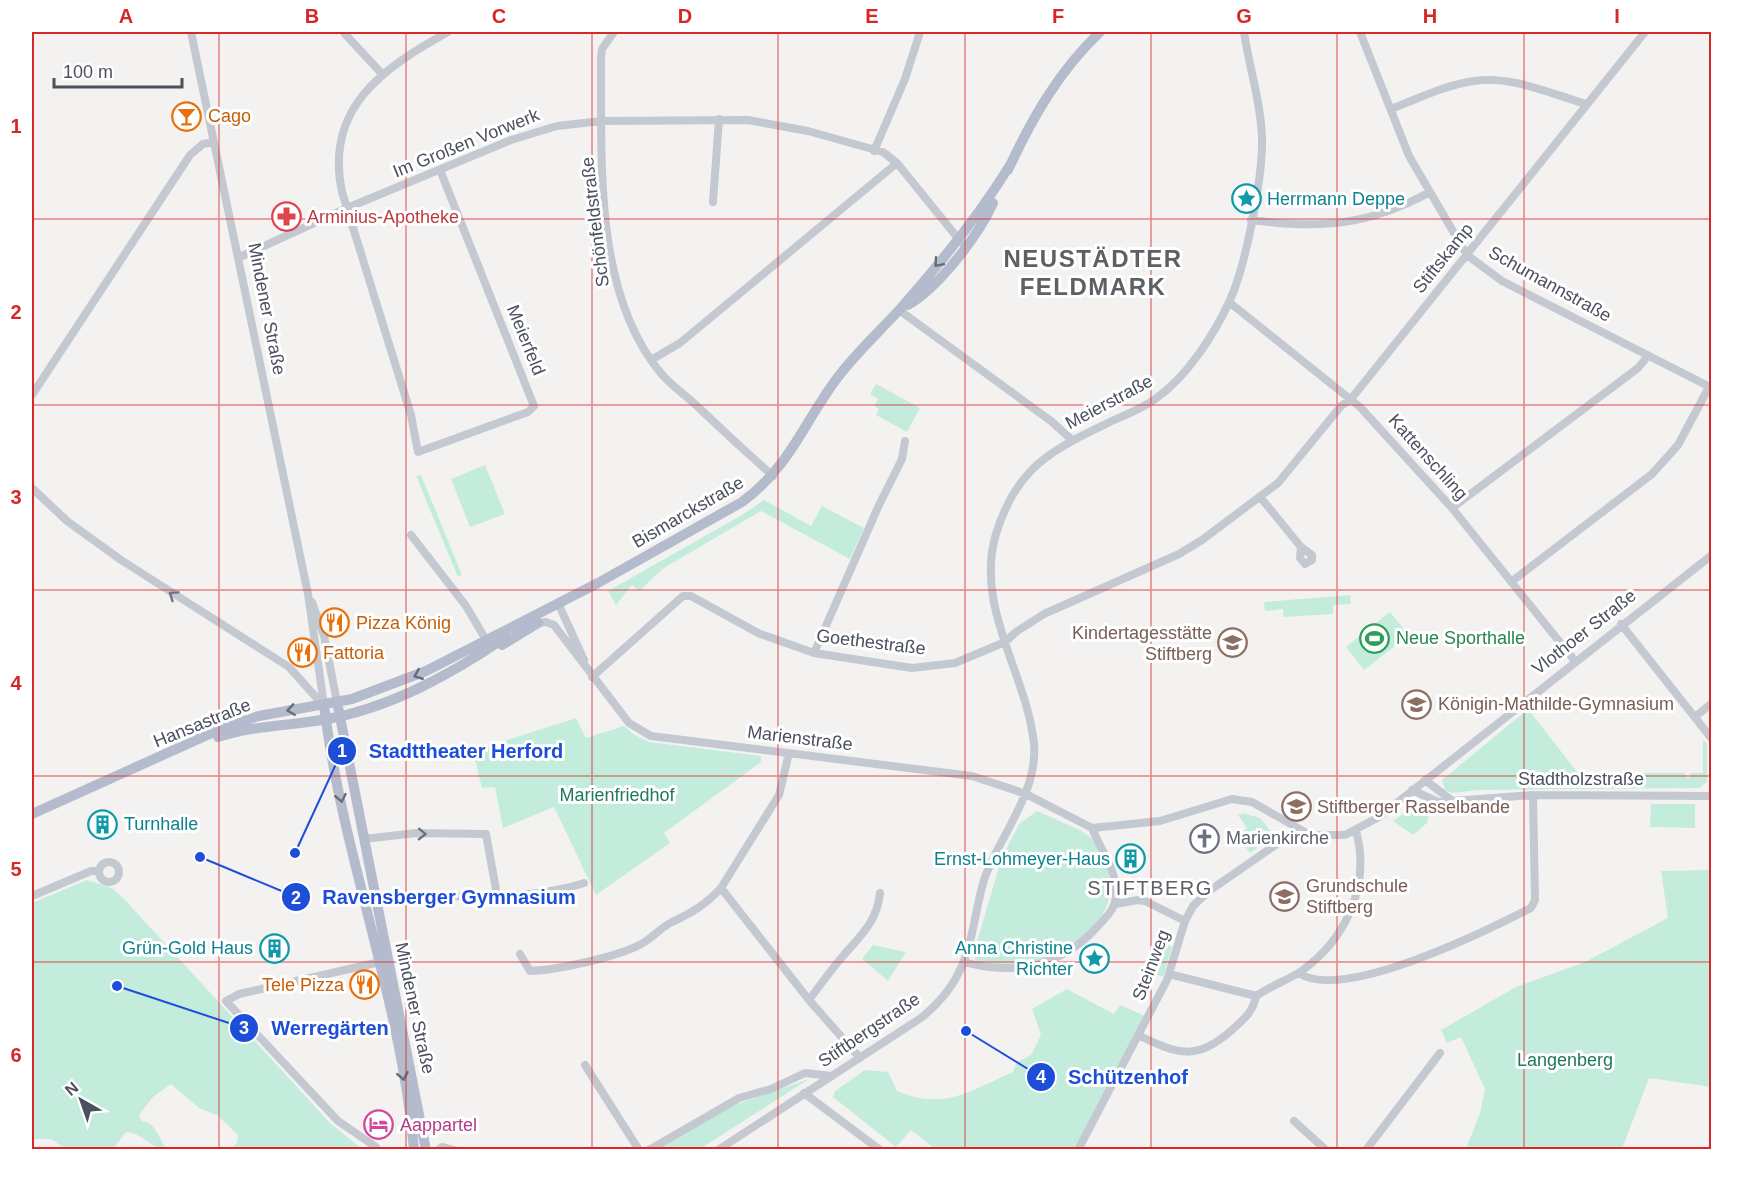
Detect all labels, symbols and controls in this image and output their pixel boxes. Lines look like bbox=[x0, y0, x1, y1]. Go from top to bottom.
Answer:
text: A bbox=[119, 5, 133, 27]
text: B bbox=[305, 5, 319, 27]
text: C bbox=[492, 5, 506, 27]
text: D bbox=[678, 5, 692, 27]
text: E bbox=[865, 5, 879, 27]
text: F bbox=[1052, 5, 1064, 27]
text: G bbox=[1236, 5, 1252, 27]
text: H bbox=[1423, 5, 1437, 27]
text: I bbox=[1614, 5, 1620, 27]
scale bar bbox=[54, 51, 182, 89]
text: 100 m bbox=[63, 62, 113, 82]
bar icon: Cago bbox=[171, 100, 203, 132]
street label: Im Großen Vorwerk bbox=[390, 104, 543, 181]
place label: Cago bbox=[208, 106, 251, 126]
text: 1 bbox=[10, 115, 22, 137]
street label: Schönfeldstraße bbox=[577, 156, 613, 288]
place icon: Herrmann Deppe bbox=[1230, 183, 1262, 215]
place label: Herrmann Deppe bbox=[1267, 189, 1405, 209]
pharmacy icon: Arminius-Apotheke bbox=[270, 201, 302, 233]
place label: Arminius-Apotheke bbox=[307, 207, 459, 227]
street label: Stiftskamp bbox=[1409, 219, 1477, 297]
street label: Mindener Straße bbox=[244, 241, 290, 377]
street label: Schumannstraße bbox=[1485, 242, 1615, 326]
district label: NEUSTÄDTER FELDMARK bbox=[1003, 245, 1183, 300]
one-way arrow bbox=[934, 256, 945, 267]
text: 2 bbox=[10, 301, 22, 323]
street label: Meierfeld bbox=[503, 302, 549, 378]
street label: Meierstraße bbox=[1062, 371, 1156, 433]
street label: Kattenschling bbox=[1384, 410, 1472, 504]
street label: Bismarckstraße bbox=[629, 472, 747, 552]
text: 3 bbox=[10, 486, 22, 508]
street label: Vlothoer Straße bbox=[1528, 585, 1640, 679]
one-way arrow bbox=[169, 591, 180, 602]
restaurant icon: Pizza König bbox=[319, 607, 351, 639]
place label: Pizza König bbox=[356, 613, 451, 633]
sports icon: Neue Sporthalle bbox=[1359, 622, 1391, 654]
place label: Kindertagesstätte Stiftberg bbox=[1072, 623, 1212, 664]
street label: Goethestraße bbox=[815, 625, 927, 659]
school or university icon: Kindertagesstätte Stiftberg bbox=[1217, 627, 1249, 659]
place label: Neue Sporthalle bbox=[1396, 628, 1525, 648]
restaurant icon: Fattoria bbox=[286, 637, 318, 669]
place label: Fattoria bbox=[323, 643, 385, 663]
one-way arrow bbox=[413, 667, 423, 680]
text: 4 bbox=[10, 672, 22, 694]
school or university icon: Königin-Mathilde-Gymnasium bbox=[1401, 688, 1433, 720]
street label: Hansastraße bbox=[150, 694, 254, 752]
place label: Königin-Mathilde-Gymnasium bbox=[1438, 694, 1674, 714]
one-way arrow bbox=[287, 704, 296, 716]
street label: Marienstraße bbox=[746, 722, 854, 754]
callout: Stadttheater Herford bbox=[327, 732, 575, 770]
text: Stadttheater Herford bbox=[369, 740, 563, 762]
text: 1 bbox=[337, 741, 347, 761]
street label: Stadtholzstraße bbox=[1518, 769, 1644, 789]
park label: Marienfriedhof bbox=[559, 785, 676, 805]
school or university icon: Stiftberger Rasselbande bbox=[1280, 791, 1312, 823]
one-way arrow bbox=[333, 793, 346, 803]
place label: Stiftberger Rasselbande bbox=[1317, 797, 1510, 817]
building icon: Turnhalle bbox=[87, 808, 119, 840]
place label: Turnhalle bbox=[124, 814, 198, 834]
church icon: Marienkirche bbox=[1189, 822, 1221, 854]
one-way arrow bbox=[418, 827, 427, 840]
place label: Marienkirche bbox=[1226, 828, 1329, 848]
building icon: Ernst-Lohmeyer-Haus bbox=[1115, 843, 1147, 875]
place label: Ernst-Lohmeyer-Haus bbox=[934, 849, 1110, 869]
text: 5 bbox=[10, 858, 22, 880]
place label: Grundschule Stiftberg bbox=[1306, 876, 1408, 917]
district label: STIFTBERG bbox=[1087, 877, 1213, 899]
callout: Ravensberger Gymnasium bbox=[281, 878, 588, 916]
school or university icon: Grundschule Stiftberg bbox=[1269, 880, 1301, 912]
text: Ravensberger Gymnasium bbox=[322, 886, 576, 908]
text: 2 bbox=[291, 888, 301, 908]
street label: Steinweg bbox=[1128, 927, 1174, 1003]
building icon: Grün-Gold Haus bbox=[258, 932, 290, 964]
place label: Grün-Gold Haus bbox=[122, 938, 253, 958]
place label: Anna Christine Richter bbox=[955, 938, 1073, 979]
street label: Mindener Straße bbox=[391, 940, 439, 1076]
place icon: Anna Christine Richter bbox=[1078, 942, 1110, 974]
restaurant icon: Tele Pizza bbox=[349, 969, 381, 1001]
place label: Tele Pizza bbox=[262, 975, 345, 995]
street label: Stiftbergstraße bbox=[814, 989, 924, 1071]
callout: Werregärten bbox=[229, 1009, 400, 1047]
text: Werregärten bbox=[271, 1017, 389, 1039]
text: 3 bbox=[239, 1018, 249, 1038]
text: 6 bbox=[10, 1044, 22, 1066]
park label: Langenberg bbox=[1517, 1050, 1613, 1070]
callout: Schützenhof bbox=[1026, 1058, 1199, 1096]
text: Schützenhof bbox=[1068, 1066, 1188, 1088]
text: 4 bbox=[1036, 1067, 1046, 1087]
north arrow bbox=[51, 1070, 111, 1130]
one-way arrow bbox=[396, 1070, 409, 1080]
text: N bbox=[62, 1079, 82, 1099]
hotel icon: Aappartel bbox=[363, 1109, 395, 1141]
place label: Aappartel bbox=[400, 1115, 477, 1135]

